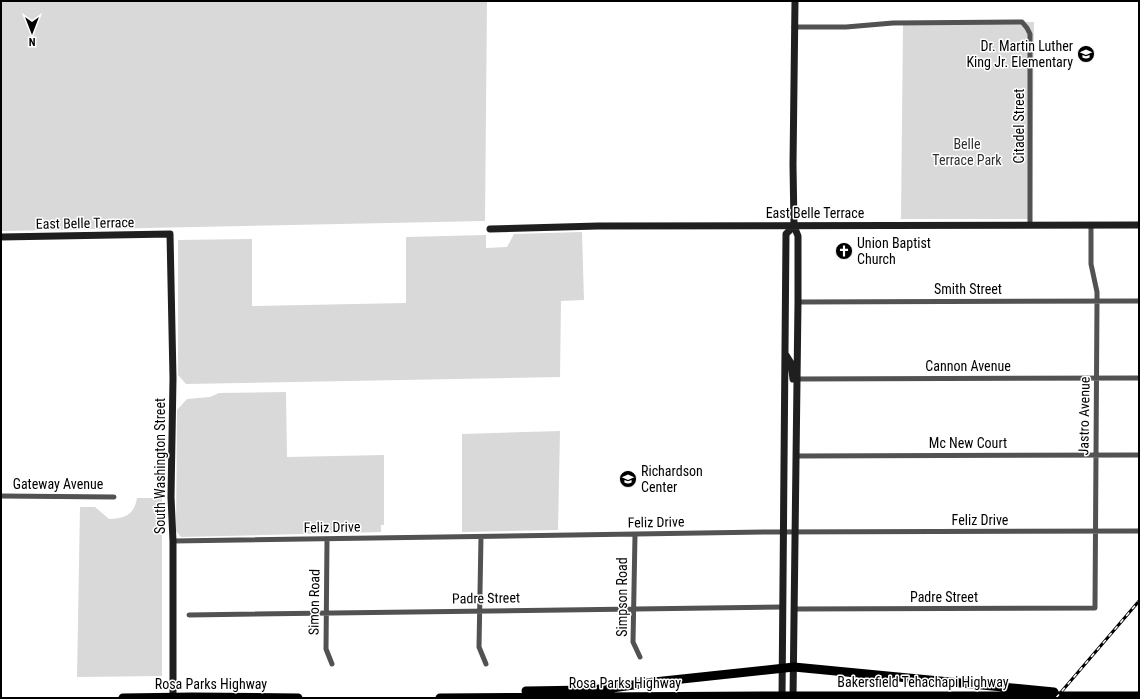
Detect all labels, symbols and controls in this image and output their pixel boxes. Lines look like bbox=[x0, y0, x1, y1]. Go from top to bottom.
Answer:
north arrow bbox=[12, 12, 52, 52]
text: N bbox=[28, 35, 35, 48]
place label: Dr. Martin Luther King Jr. Elementary bbox=[966, 38, 1073, 70]
school or university icon: Dr. Martin Luther King Jr. Elementary bbox=[1076, 44, 1096, 64]
street label: Citadel Street bbox=[1011, 89, 1027, 163]
park label: Belle Terrace Park bbox=[932, 136, 1002, 168]
street label: East Belle Terrace bbox=[766, 205, 865, 221]
street label: East Belle Terrace bbox=[36, 214, 135, 232]
place label: Union Baptist Church bbox=[857, 235, 931, 267]
church icon: Union Baptist Church bbox=[834, 241, 854, 261]
street label: Smith Street bbox=[934, 281, 1002, 297]
street label: Cannon Avenue bbox=[925, 358, 1011, 374]
street label: Jastro Avenue bbox=[1075, 376, 1093, 455]
street label: South Washington Street bbox=[152, 398, 168, 534]
street label: Mc New Court bbox=[929, 435, 1007, 451]
place label: Richardson Center bbox=[641, 463, 703, 495]
school or university icon: Richardson Center bbox=[618, 469, 638, 489]
street label: Gateway Avenue bbox=[13, 476, 104, 492]
street label: Feliz Drive bbox=[952, 512, 1009, 528]
street label: Feliz Drive bbox=[627, 513, 685, 530]
street label: Feliz Drive bbox=[303, 518, 361, 535]
street label: Simpson Road bbox=[614, 557, 630, 637]
street label: Simon Road bbox=[305, 569, 323, 635]
street label: Padre Street bbox=[452, 589, 520, 607]
street label: Padre Street bbox=[910, 589, 978, 605]
street label: Bakersfield Tehachapi Highway bbox=[837, 674, 1009, 690]
street label: Rosa Parks Highway bbox=[569, 675, 681, 691]
street label: Rosa Parks Highway bbox=[155, 676, 267, 692]

